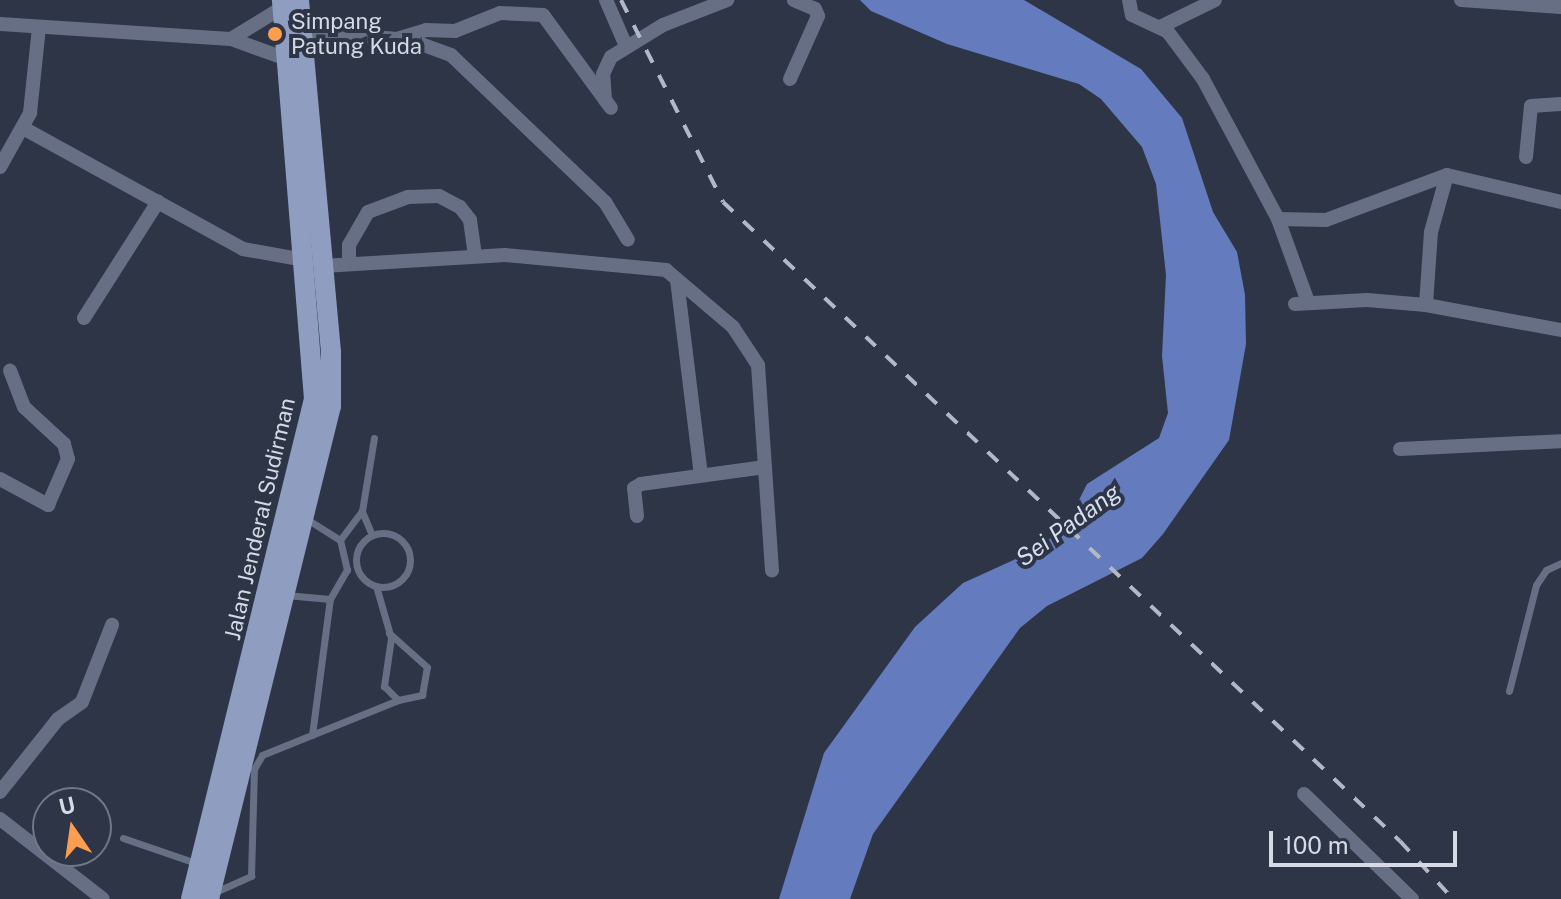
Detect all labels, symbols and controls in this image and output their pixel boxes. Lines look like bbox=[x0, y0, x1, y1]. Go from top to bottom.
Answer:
place label: Simpang Patung Kuda bbox=[291, 8, 422, 60]
marker: Simpang Patung Kuda bbox=[266, 25, 284, 43]
street label: Jalan Jenderal Sudirman bbox=[219, 395, 301, 643]
water label: Sei Padang bbox=[1010, 477, 1126, 573]
north arrow bbox=[32, 787, 112, 867]
text: U bbox=[56, 791, 78, 820]
scale bar bbox=[1273, 815, 1461, 865]
text: 100 m bbox=[1283, 831, 1349, 859]

